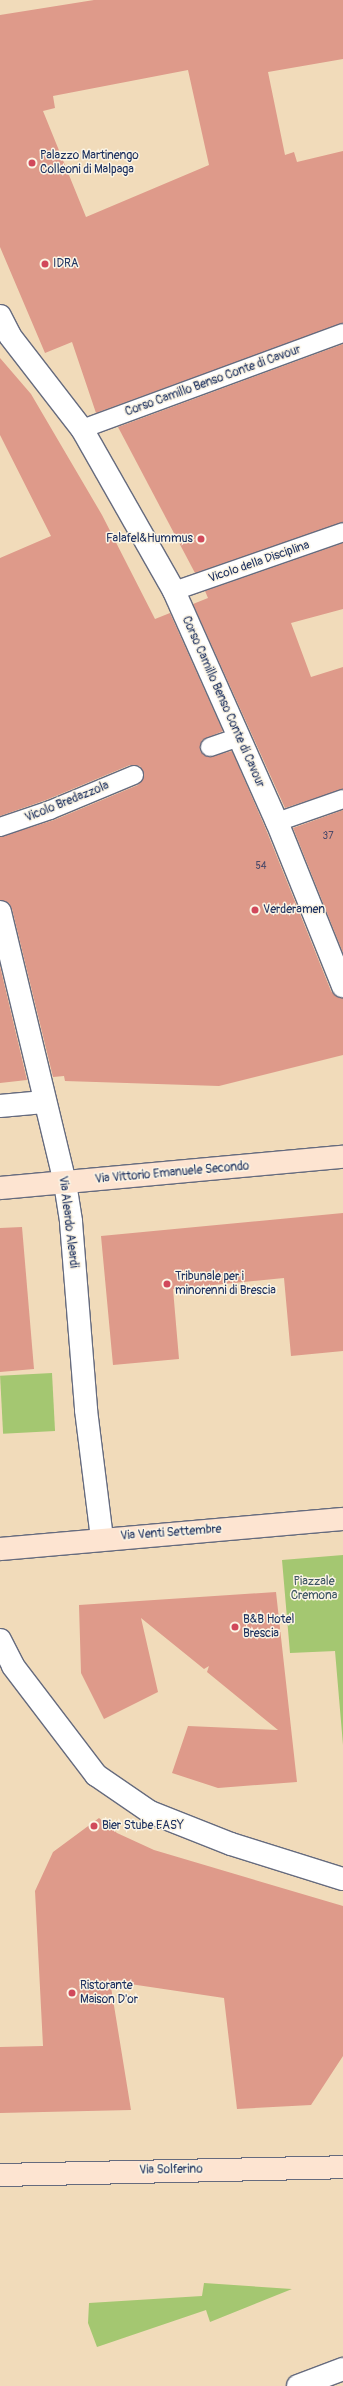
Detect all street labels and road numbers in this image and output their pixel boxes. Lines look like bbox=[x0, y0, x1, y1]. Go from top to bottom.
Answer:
street label: Corso Camillo Benso Conte di Cavour bbox=[123, 342, 303, 420]
street label: Vicolo della Disciplina bbox=[207, 538, 311, 586]
street label: Corso Camillo Benso Conte di Cavour bbox=[179, 614, 267, 790]
street label: Vicolo Bredazzola bbox=[23, 779, 111, 825]
street label: Via Vittorio Emanuele Secondo bbox=[94, 1159, 250, 1187]
street label: Via Aleardo Aleardi bbox=[55, 1175, 81, 1269]
street label: Via Venti Settembre bbox=[120, 1522, 222, 1544]
street label: Via Solferino bbox=[139, 2162, 203, 2178]

